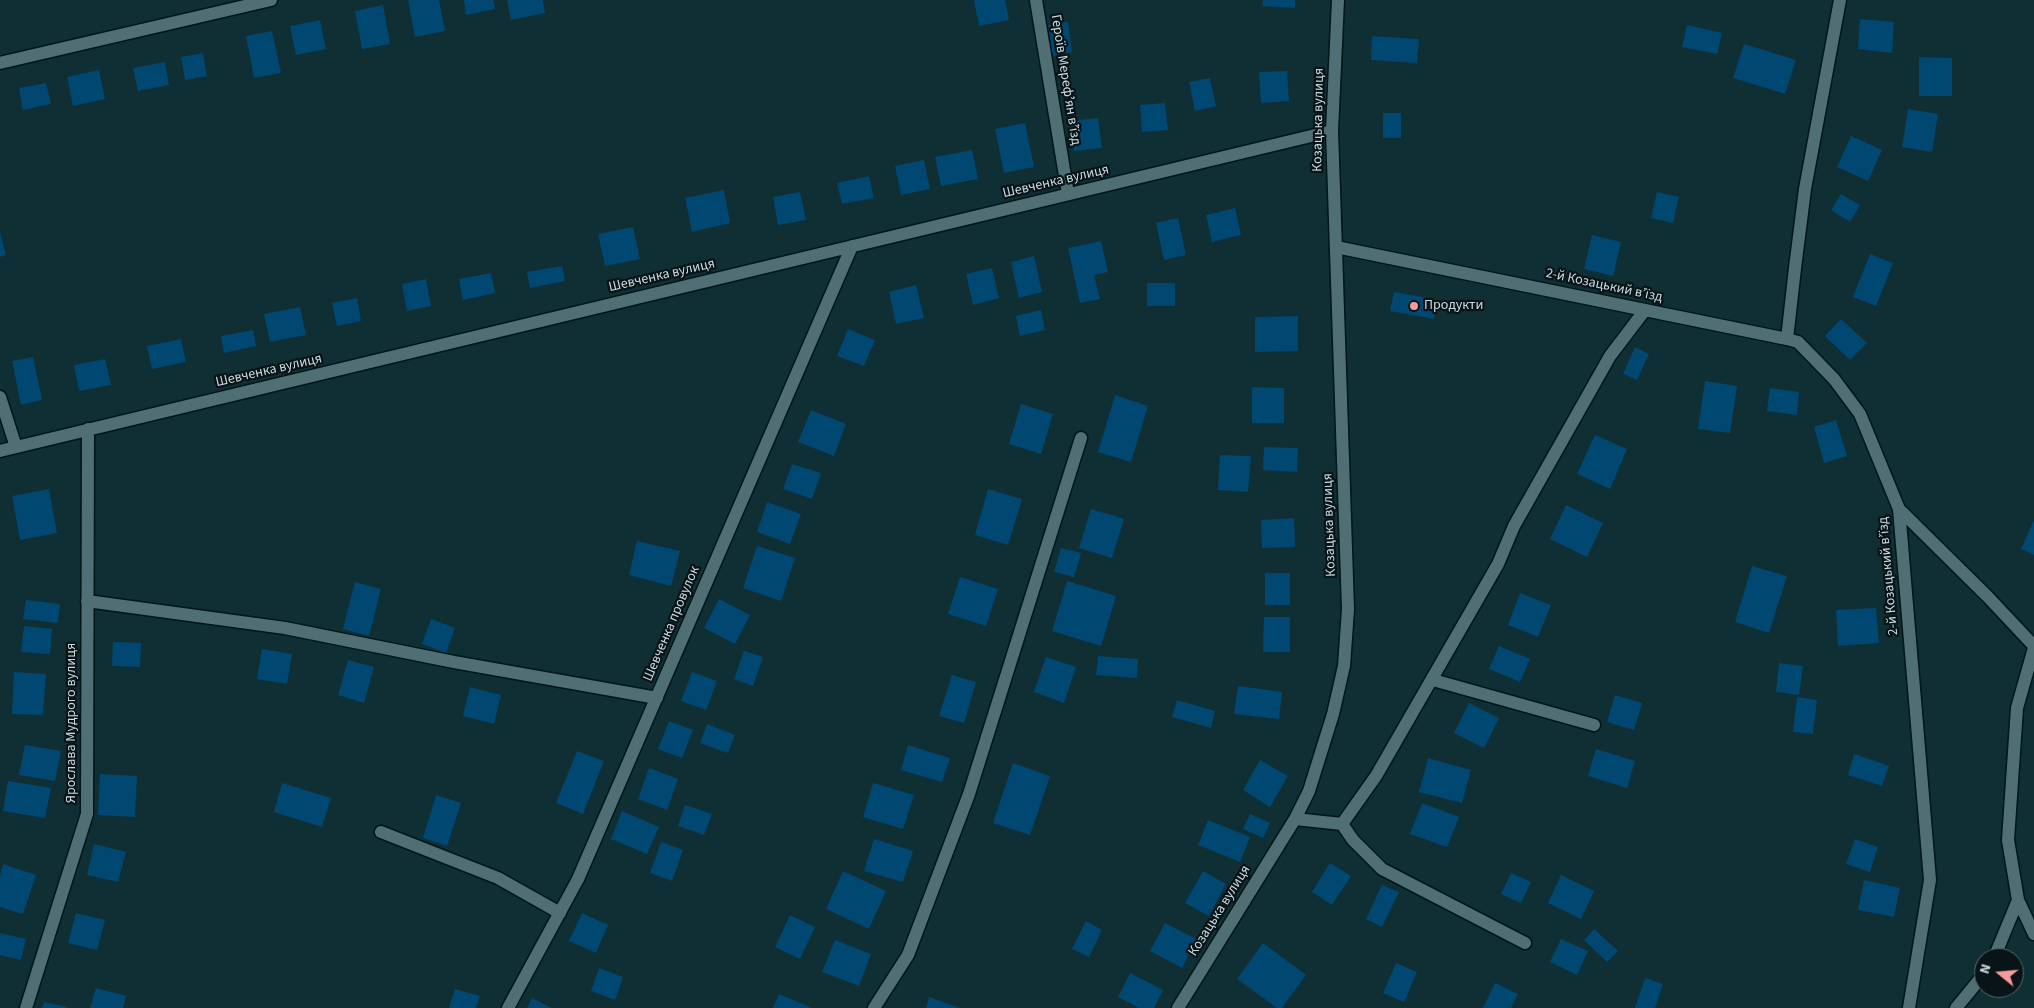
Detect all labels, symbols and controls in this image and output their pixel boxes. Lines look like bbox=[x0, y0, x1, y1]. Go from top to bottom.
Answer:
street label: Героїв Мерефʼян вʼїзд bbox=[1046, 13, 1084, 147]
street label: Козацька вулиця bbox=[1310, 68, 1328, 172]
street label: Шевченка вулиця bbox=[1001, 162, 1111, 202]
street label: Шевченка вулиця bbox=[607, 256, 717, 296]
street label: 2-й Козацький в’їзд bbox=[1544, 265, 1664, 307]
place label: Продукти bbox=[1424, 298, 1483, 314]
marker: Продукти bbox=[1408, 300, 1420, 312]
street label: Шевченка вулиця bbox=[214, 351, 324, 391]
street label: Козацька вулиця bbox=[1320, 473, 1340, 577]
street label: 2-й Козацький в’їзд bbox=[1875, 516, 1903, 636]
street label: Шевченка провулок bbox=[640, 564, 704, 684]
street label: Ярослава Мудрого вулиця bbox=[64, 643, 80, 803]
street label: Козацька вулиця bbox=[1185, 862, 1255, 960]
north arrow bbox=[1974, 948, 2024, 998]
text: N bbox=[1975, 962, 1997, 976]

